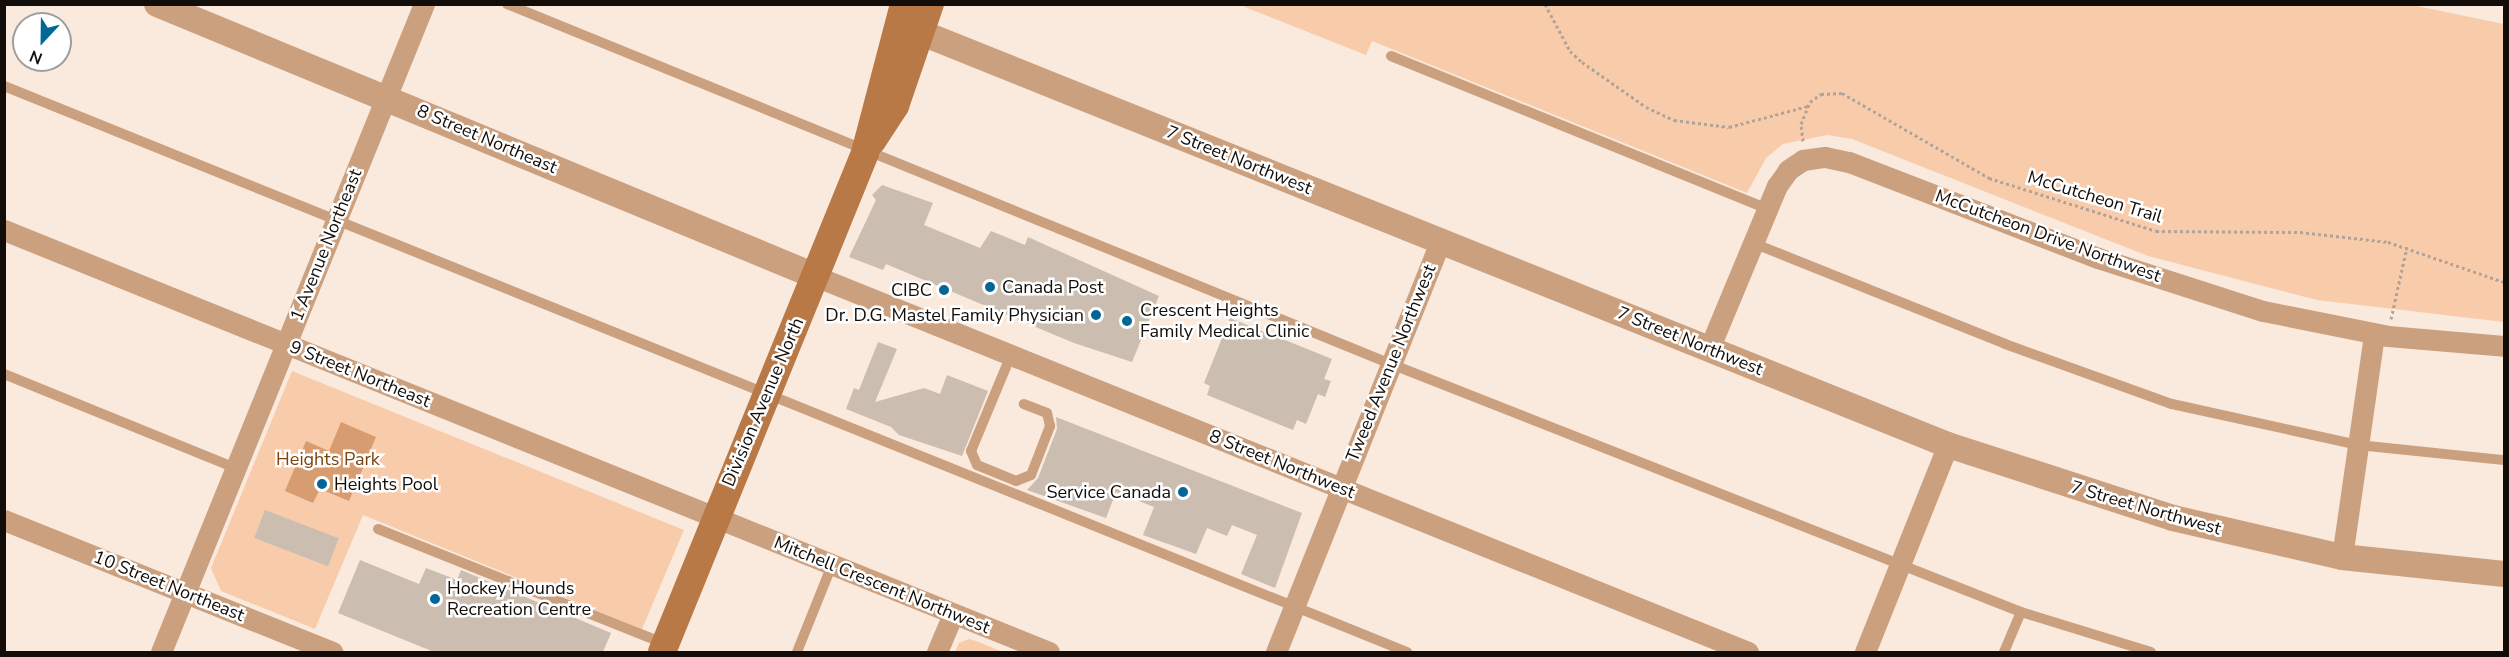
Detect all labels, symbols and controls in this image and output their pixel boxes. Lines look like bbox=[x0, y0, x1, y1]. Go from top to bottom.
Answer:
north arrow bbox=[12, 12, 72, 72]
text: N bbox=[26, 44, 46, 69]
street label: 8 Street Northeast bbox=[414, 100, 560, 178]
street label: 7 Street Northwest bbox=[1163, 121, 1315, 199]
street label: 1 Avenue Northeast bbox=[286, 166, 366, 324]
street label: McCutcheon Trail bbox=[2025, 166, 2165, 228]
street label: McCutcheon Drive Northwest bbox=[1932, 185, 2164, 287]
street label: Tweed Avenue Northwest bbox=[1341, 261, 1441, 465]
place label: Canada Post bbox=[1002, 276, 1104, 298]
place label: CIBC bbox=[891, 279, 932, 301]
marker: Canada Post bbox=[983, 280, 997, 294]
marker: CIBC bbox=[937, 283, 951, 297]
place label: Crescent Heights Family Medical Clinic bbox=[1140, 300, 1309, 342]
street label: 7 Street Northwest bbox=[1614, 302, 1766, 380]
place label: Dr. D.G. Mastel Family Physician bbox=[825, 304, 1084, 326]
marker: Dr. D.G. Mastel Family Physician bbox=[1089, 308, 1103, 322]
marker: Crescent Heights Family Medical Clinic bbox=[1118, 312, 1136, 330]
street label: Division Avenue North bbox=[718, 314, 808, 490]
street label: 9 Street Northeast bbox=[286, 336, 434, 412]
street label: 8 Street Northwest bbox=[1206, 425, 1358, 503]
park label: Heights Park bbox=[276, 448, 380, 470]
place label: Heights Pool bbox=[334, 473, 438, 495]
street label: 7 Street Northwest bbox=[2068, 476, 2224, 540]
marker: Heights Pool bbox=[315, 477, 329, 491]
place label: Service Canada bbox=[1046, 481, 1171, 503]
marker: Service Canada bbox=[1176, 485, 1190, 499]
street label: Mitchell Crescent Northwest bbox=[771, 532, 993, 638]
street label: 10 Street Northeast bbox=[90, 546, 248, 626]
place label: Hockey Hounds Recreation Centre bbox=[447, 578, 591, 620]
marker: Hockey Hounds Recreation Centre bbox=[428, 592, 442, 606]

